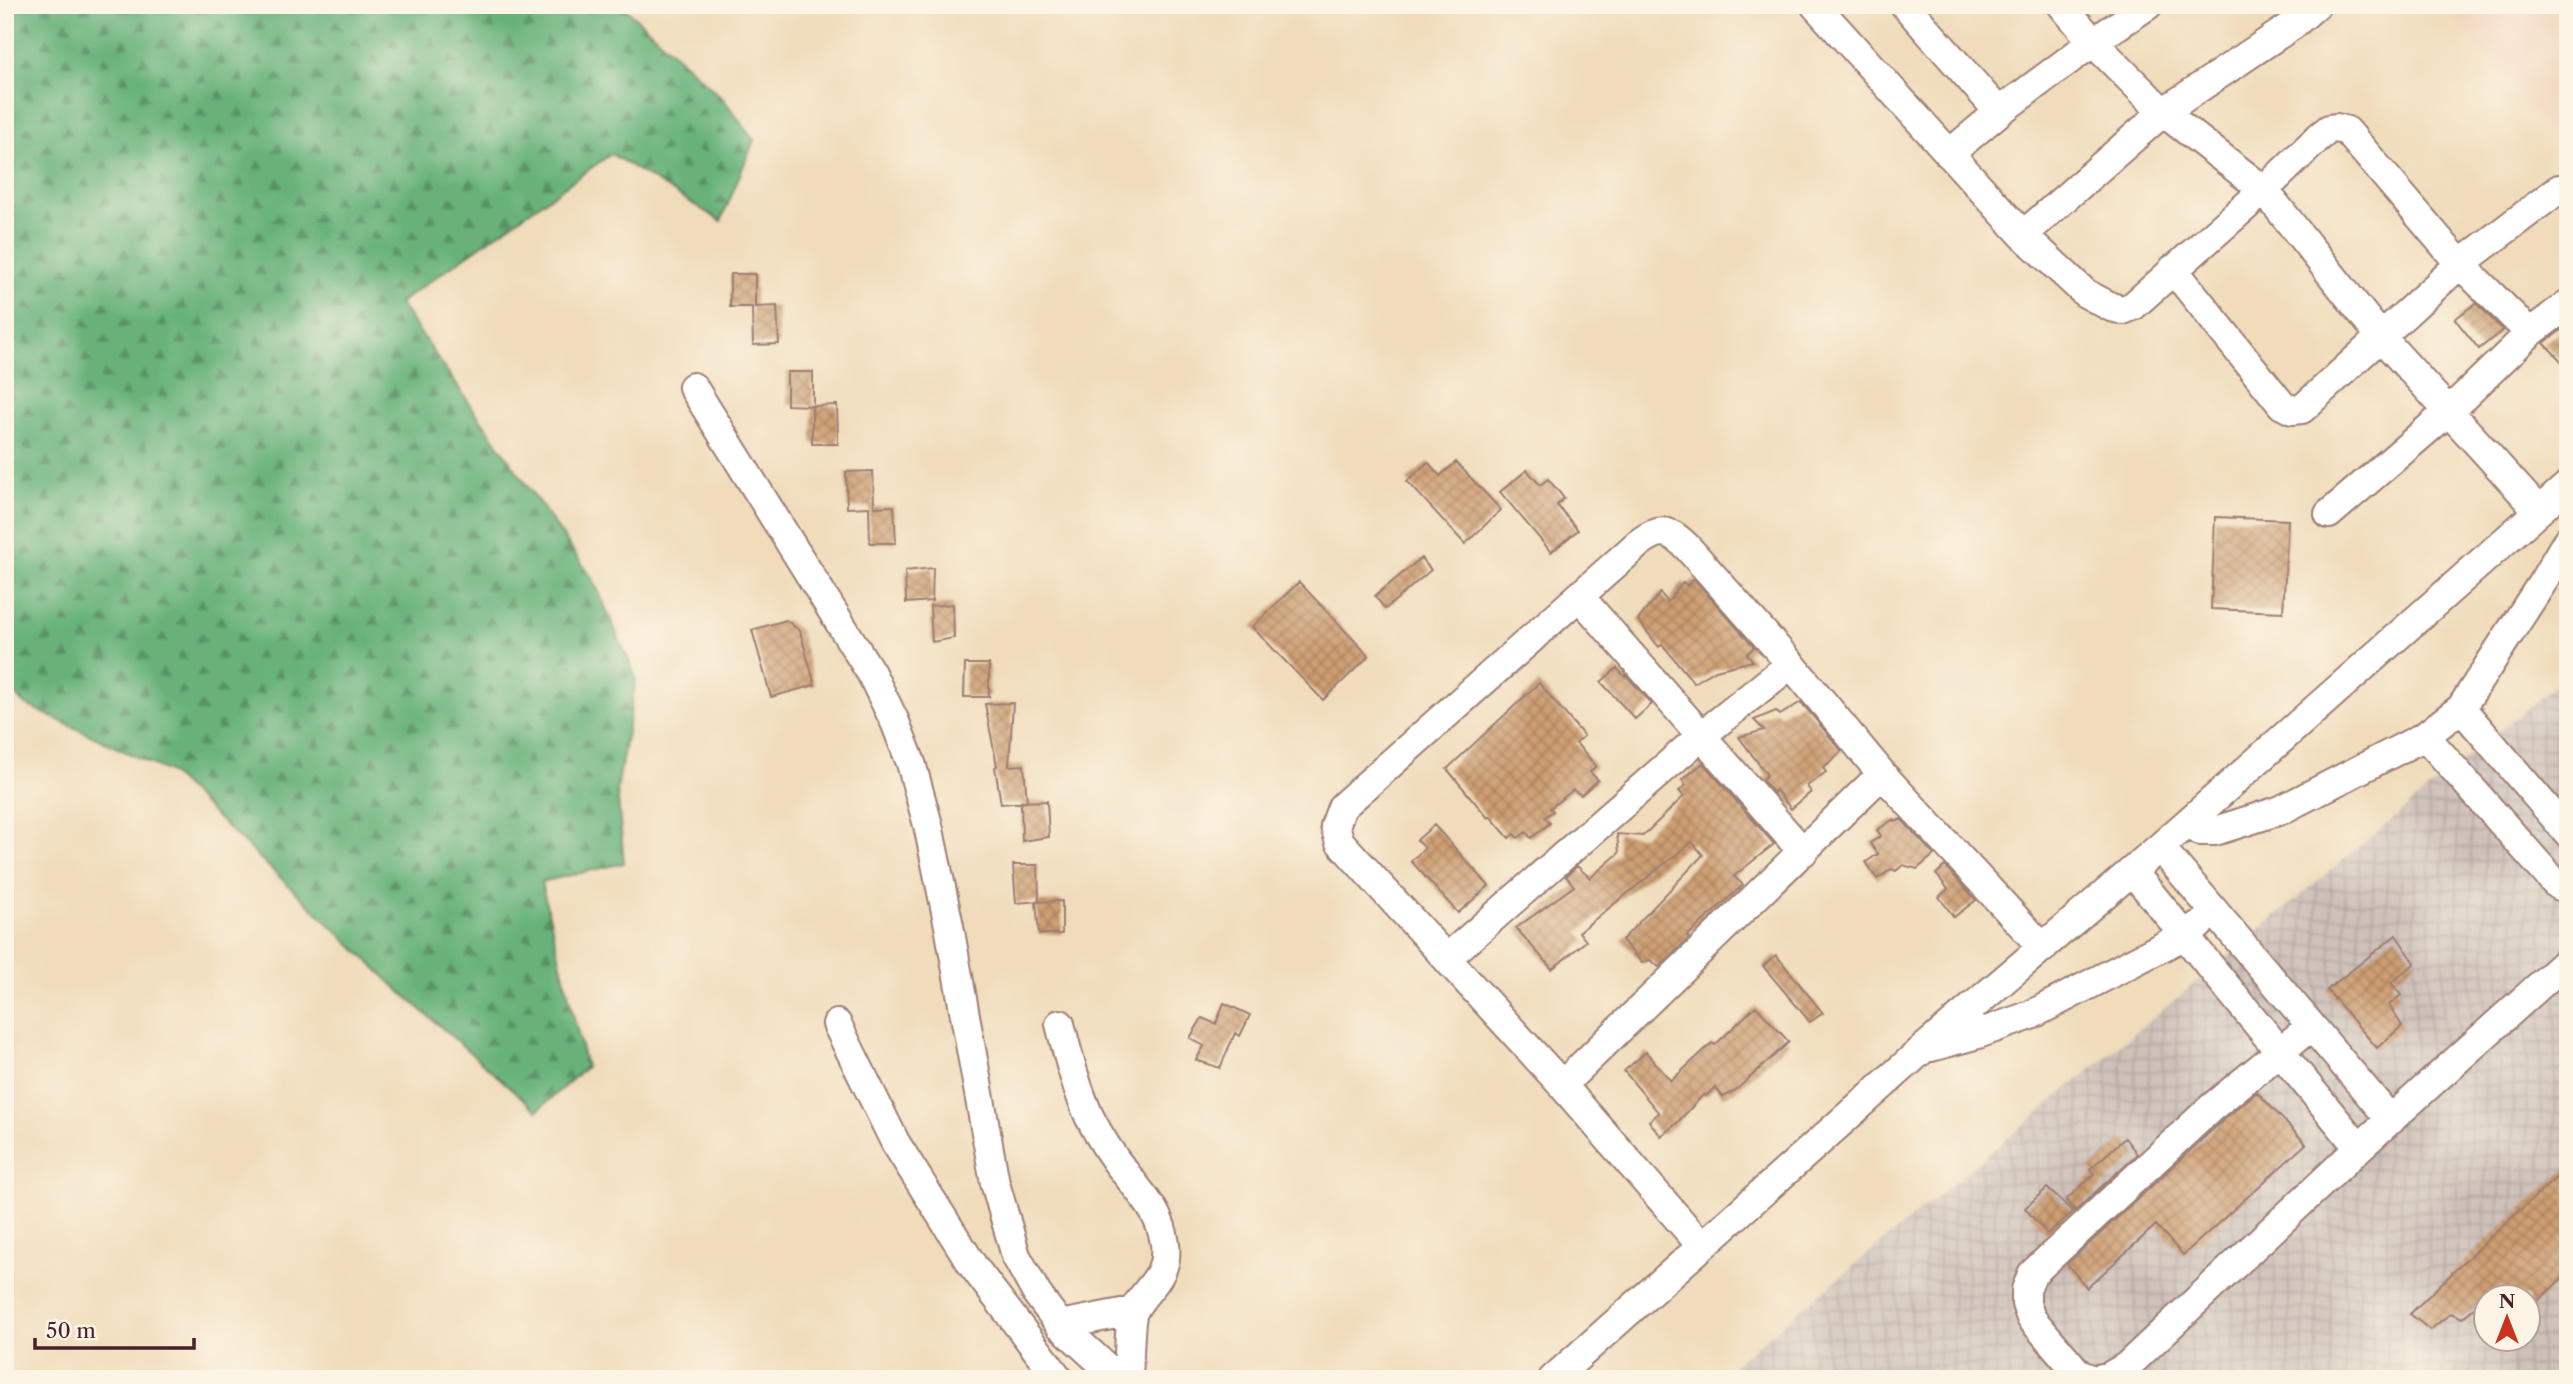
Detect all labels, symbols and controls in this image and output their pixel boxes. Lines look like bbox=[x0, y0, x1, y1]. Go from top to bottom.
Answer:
north arrow bbox=[2472, 1282, 2542, 1352]
text: N bbox=[2499, 1290, 2515, 1313]
scale bar bbox=[35, 1307, 194, 1351]
text: 50 m bbox=[46, 1318, 96, 1343]

